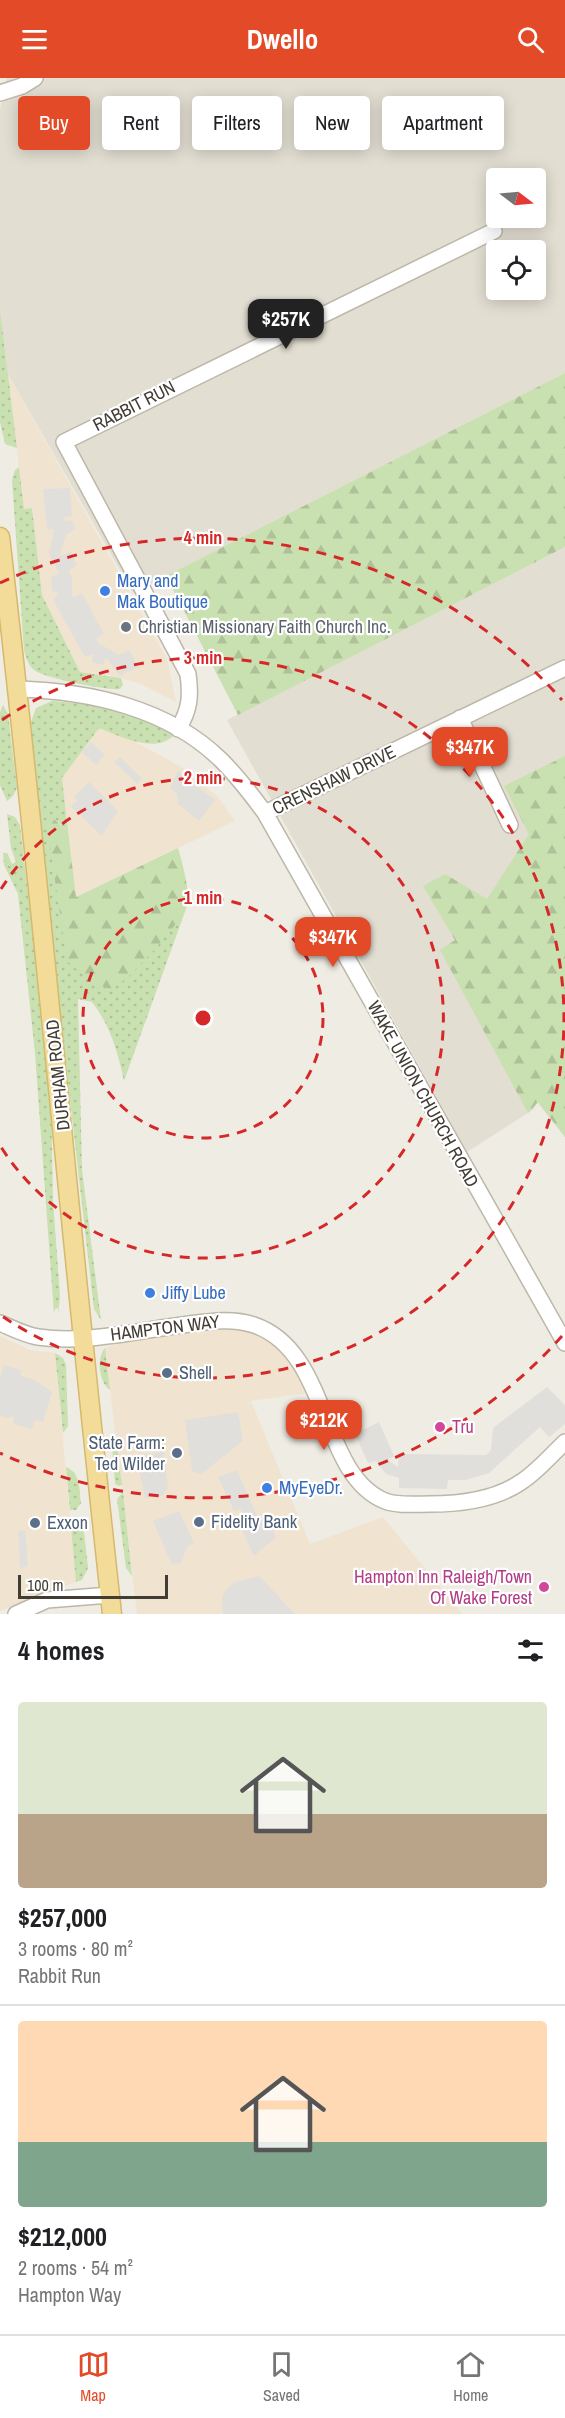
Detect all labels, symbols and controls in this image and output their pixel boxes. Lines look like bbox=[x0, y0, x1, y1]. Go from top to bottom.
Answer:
text: Dwello bbox=[247, 21, 318, 57]
icon: menu bbox=[18, 23, 51, 56]
icon: search bbox=[514, 23, 547, 56]
chip: Buy bbox=[18, 96, 90, 150]
chip: Rent bbox=[102, 96, 180, 150]
chip: Filters bbox=[192, 96, 282, 150]
chip: New bbox=[294, 96, 370, 150]
chip: Apartment bbox=[382, 96, 504, 150]
north arrow bbox=[486, 168, 546, 228]
map controls bbox=[486, 168, 546, 300]
button: locate bbox=[486, 240, 546, 300]
pin: $257K bbox=[244, 299, 328, 350]
text: $257K bbox=[262, 305, 310, 332]
street label: RABBIT RUN bbox=[88, 374, 179, 437]
text: 4 min bbox=[184, 525, 222, 550]
place label: Mary and Mak Boutique bbox=[117, 568, 208, 614]
marker: Mary and Mak Boutique bbox=[98, 584, 112, 598]
place label: Christian Missionary Faith Church Inc. bbox=[138, 614, 391, 639]
marker: Christian Missionary Faith Church Inc. bbox=[119, 620, 133, 634]
text: 3 min bbox=[184, 645, 222, 670]
pin: $347K bbox=[428, 727, 512, 778]
text: $347K bbox=[446, 733, 494, 760]
street label: CRENSHAW DRIVE bbox=[268, 739, 400, 820]
text: 2 min bbox=[184, 765, 222, 790]
text: 1 min bbox=[184, 885, 222, 910]
pin: $347K bbox=[291, 917, 375, 968]
text: $347K bbox=[309, 923, 357, 950]
street label: WAKE UNION CHURCH ROAD bbox=[362, 996, 485, 1191]
centre of rings bbox=[193, 1008, 213, 1028]
street label: DURHAM ROAD bbox=[39, 1018, 76, 1132]
place label: Jiffy Lube bbox=[162, 1280, 226, 1305]
marker: Jiffy Lube bbox=[143, 1286, 157, 1300]
street label: HAMPTON WAY bbox=[109, 1308, 221, 1347]
place label: Shell bbox=[179, 1360, 212, 1385]
marker: Shell bbox=[160, 1366, 174, 1380]
pin: $212K bbox=[282, 1400, 366, 1451]
text: $212K bbox=[300, 1406, 348, 1433]
place label: Tru bbox=[452, 1414, 474, 1439]
marker: Tru bbox=[433, 1420, 447, 1434]
place label: State Farm: Ted Wilder bbox=[89, 1430, 165, 1476]
marker: State Farm: Ted Wilder bbox=[170, 1446, 184, 1460]
place label: MyEyeDr. bbox=[279, 1475, 343, 1500]
marker: MyEyeDr. bbox=[260, 1481, 274, 1495]
place label: Fidelity Bank bbox=[211, 1509, 298, 1534]
place label: Exxon bbox=[47, 1510, 88, 1535]
marker: Fidelity Bank bbox=[192, 1515, 206, 1529]
marker: Exxon bbox=[28, 1516, 42, 1530]
place label: Hampton Inn Raleigh/Town Of Wake Forest bbox=[354, 1564, 532, 1610]
scale bar bbox=[18, 1572, 168, 1600]
text: 100 m bbox=[27, 1574, 63, 1596]
marker: Hampton Inn Raleigh/Town Of Wake Forest bbox=[537, 1580, 551, 1594]
text: 4 homes bbox=[18, 1633, 105, 1668]
icon: filters bbox=[514, 1634, 547, 1667]
icon: home bbox=[229, 1741, 337, 1849]
text: $257,000 bbox=[18, 1900, 107, 1935]
text: 3 rooms · 80 m² bbox=[18, 1935, 133, 1962]
text: Rabbit Run bbox=[18, 1962, 101, 1989]
icon: home bbox=[229, 2060, 337, 2168]
text: $212,000 bbox=[18, 2219, 107, 2254]
text: 2 rooms · 54 m² bbox=[18, 2254, 133, 2281]
text: Hampton Way bbox=[18, 2281, 121, 2308]
tab: Map bbox=[77, 2348, 110, 2406]
tab: Saved bbox=[263, 2348, 300, 2406]
tab: Home bbox=[453, 2348, 488, 2406]

